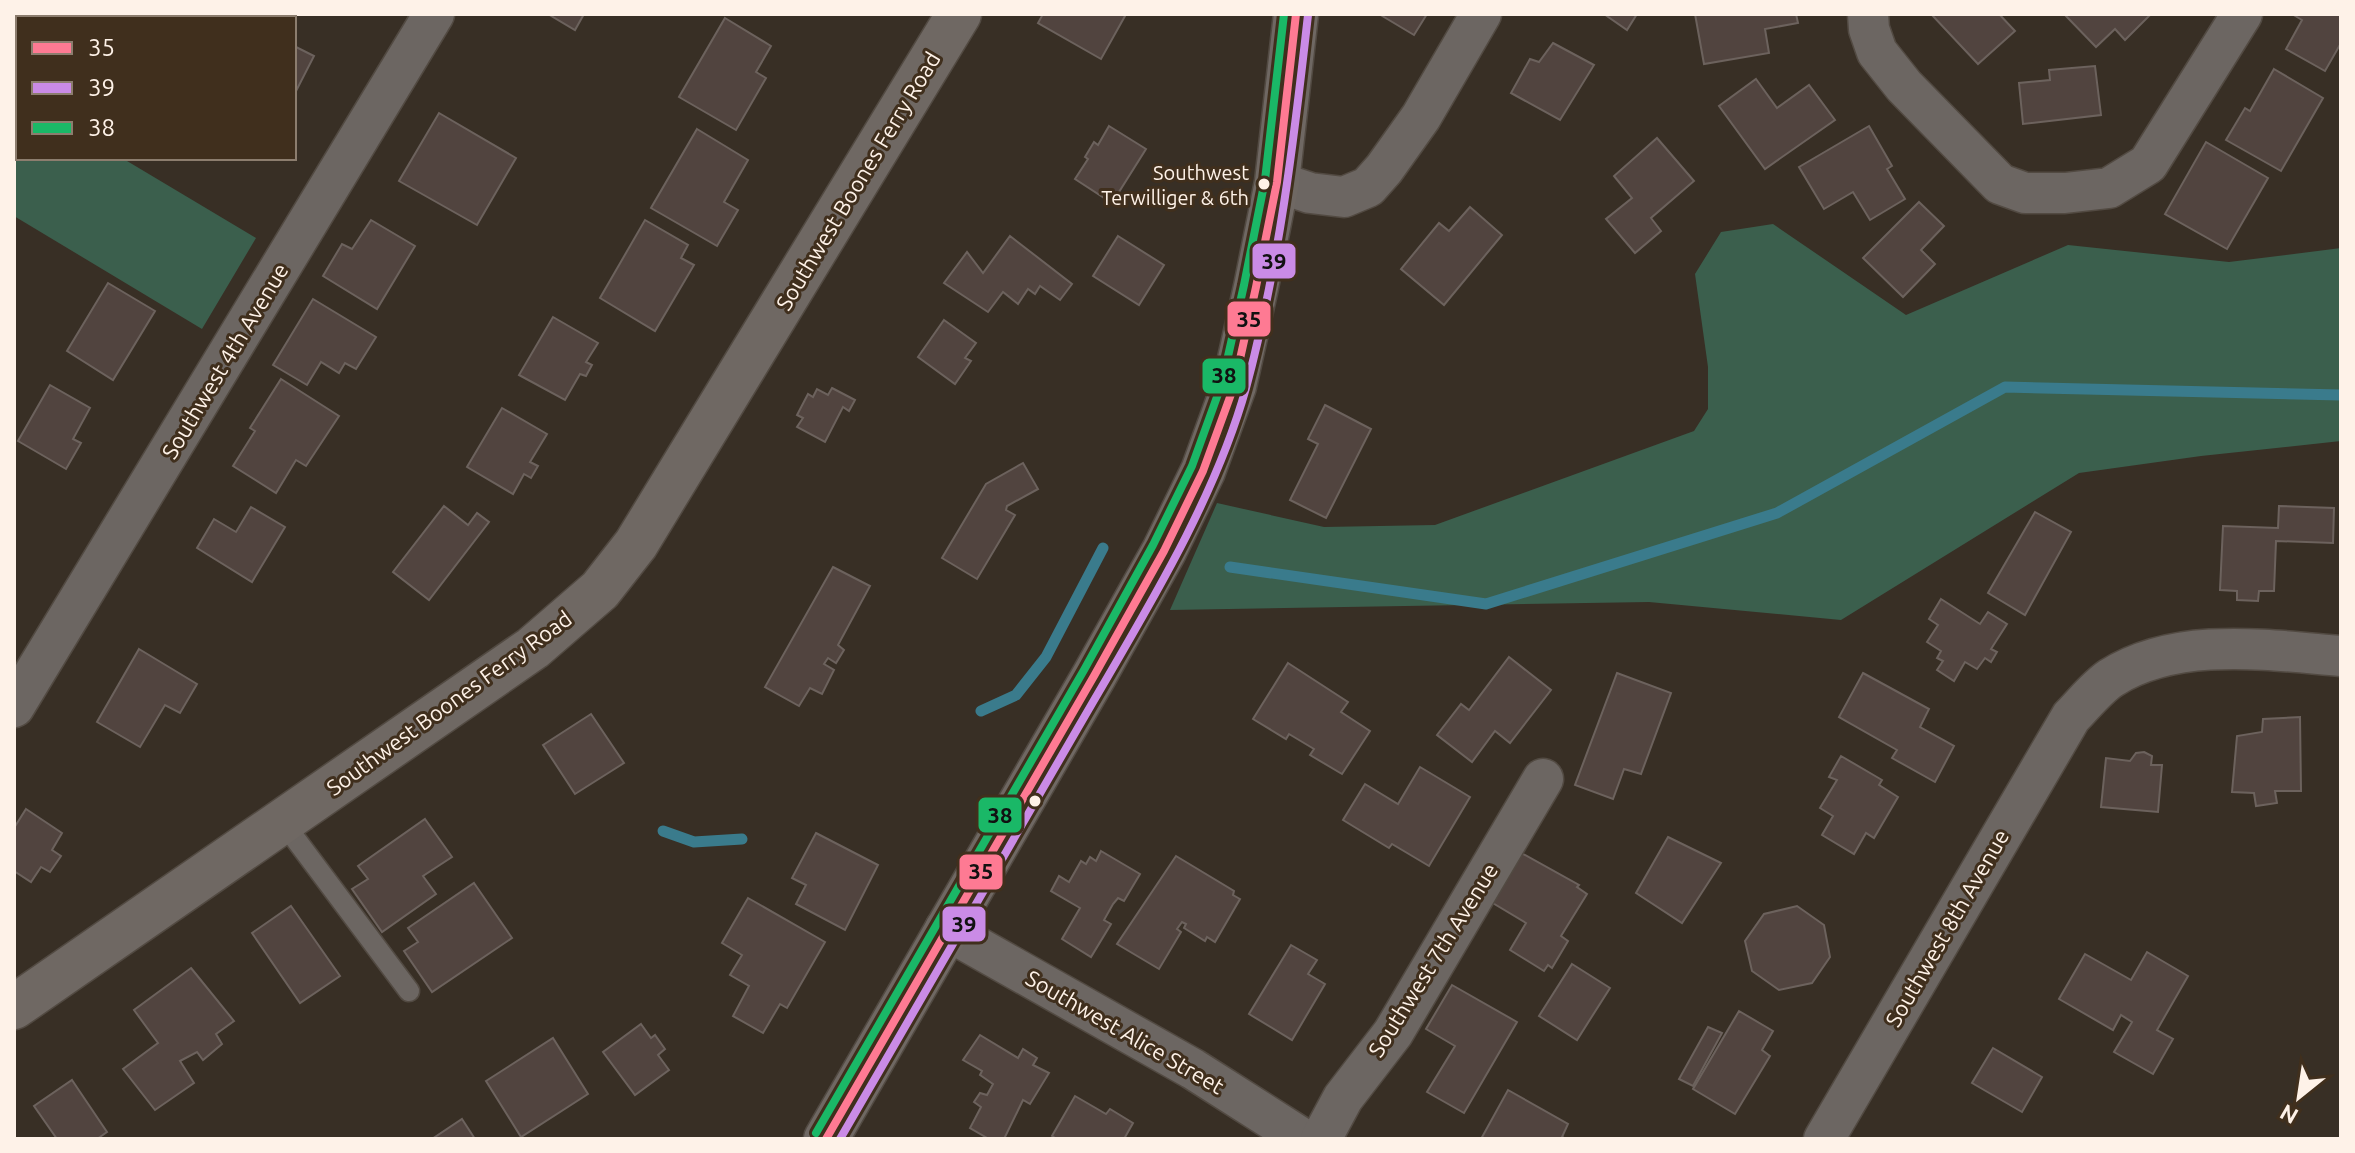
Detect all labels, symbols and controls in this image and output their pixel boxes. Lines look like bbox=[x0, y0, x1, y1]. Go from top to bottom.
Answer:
legend bbox=[16, 16, 296, 160]
text: 35 bbox=[88, 34, 115, 61]
street label: Southwest Boones Ferry Road bbox=[770, 47, 945, 314]
text: 39 bbox=[88, 74, 115, 101]
text: 38 bbox=[88, 114, 115, 141]
place label: Southwest Terwilliger & 6th bbox=[1101, 161, 1249, 209]
marker: Southwest Terwilliger & 6th bbox=[1256, 176, 1272, 192]
line badge: 39 bbox=[1251, 242, 1297, 280]
text: 39 bbox=[1262, 248, 1286, 273]
street label: Southwest 4th Avenue bbox=[156, 259, 293, 463]
line badge: 35 bbox=[1226, 300, 1272, 338]
text: 35 bbox=[1237, 306, 1261, 331]
line badge: 38 bbox=[1201, 357, 1247, 395]
text: 38 bbox=[1212, 362, 1236, 387]
street label: Southwest Boones Ferry Road bbox=[321, 605, 576, 800]
unlabelled marker bbox=[1027, 793, 1043, 809]
line badge: 38 bbox=[977, 796, 1023, 834]
text: 38 bbox=[988, 802, 1012, 827]
street label: Southwest 8th Avenue bbox=[1880, 825, 2013, 1031]
line badge: 35 bbox=[958, 853, 1004, 891]
text: 35 bbox=[969, 858, 993, 883]
street label: Southwest 7th Avenue bbox=[1363, 858, 1502, 1061]
line badge: 39 bbox=[941, 905, 987, 943]
text: 39 bbox=[952, 911, 976, 936]
street label: Southwest Alice Street bbox=[1022, 965, 1229, 1099]
north arrow bbox=[2259, 1057, 2339, 1137]
text: N bbox=[2275, 1100, 2302, 1130]

